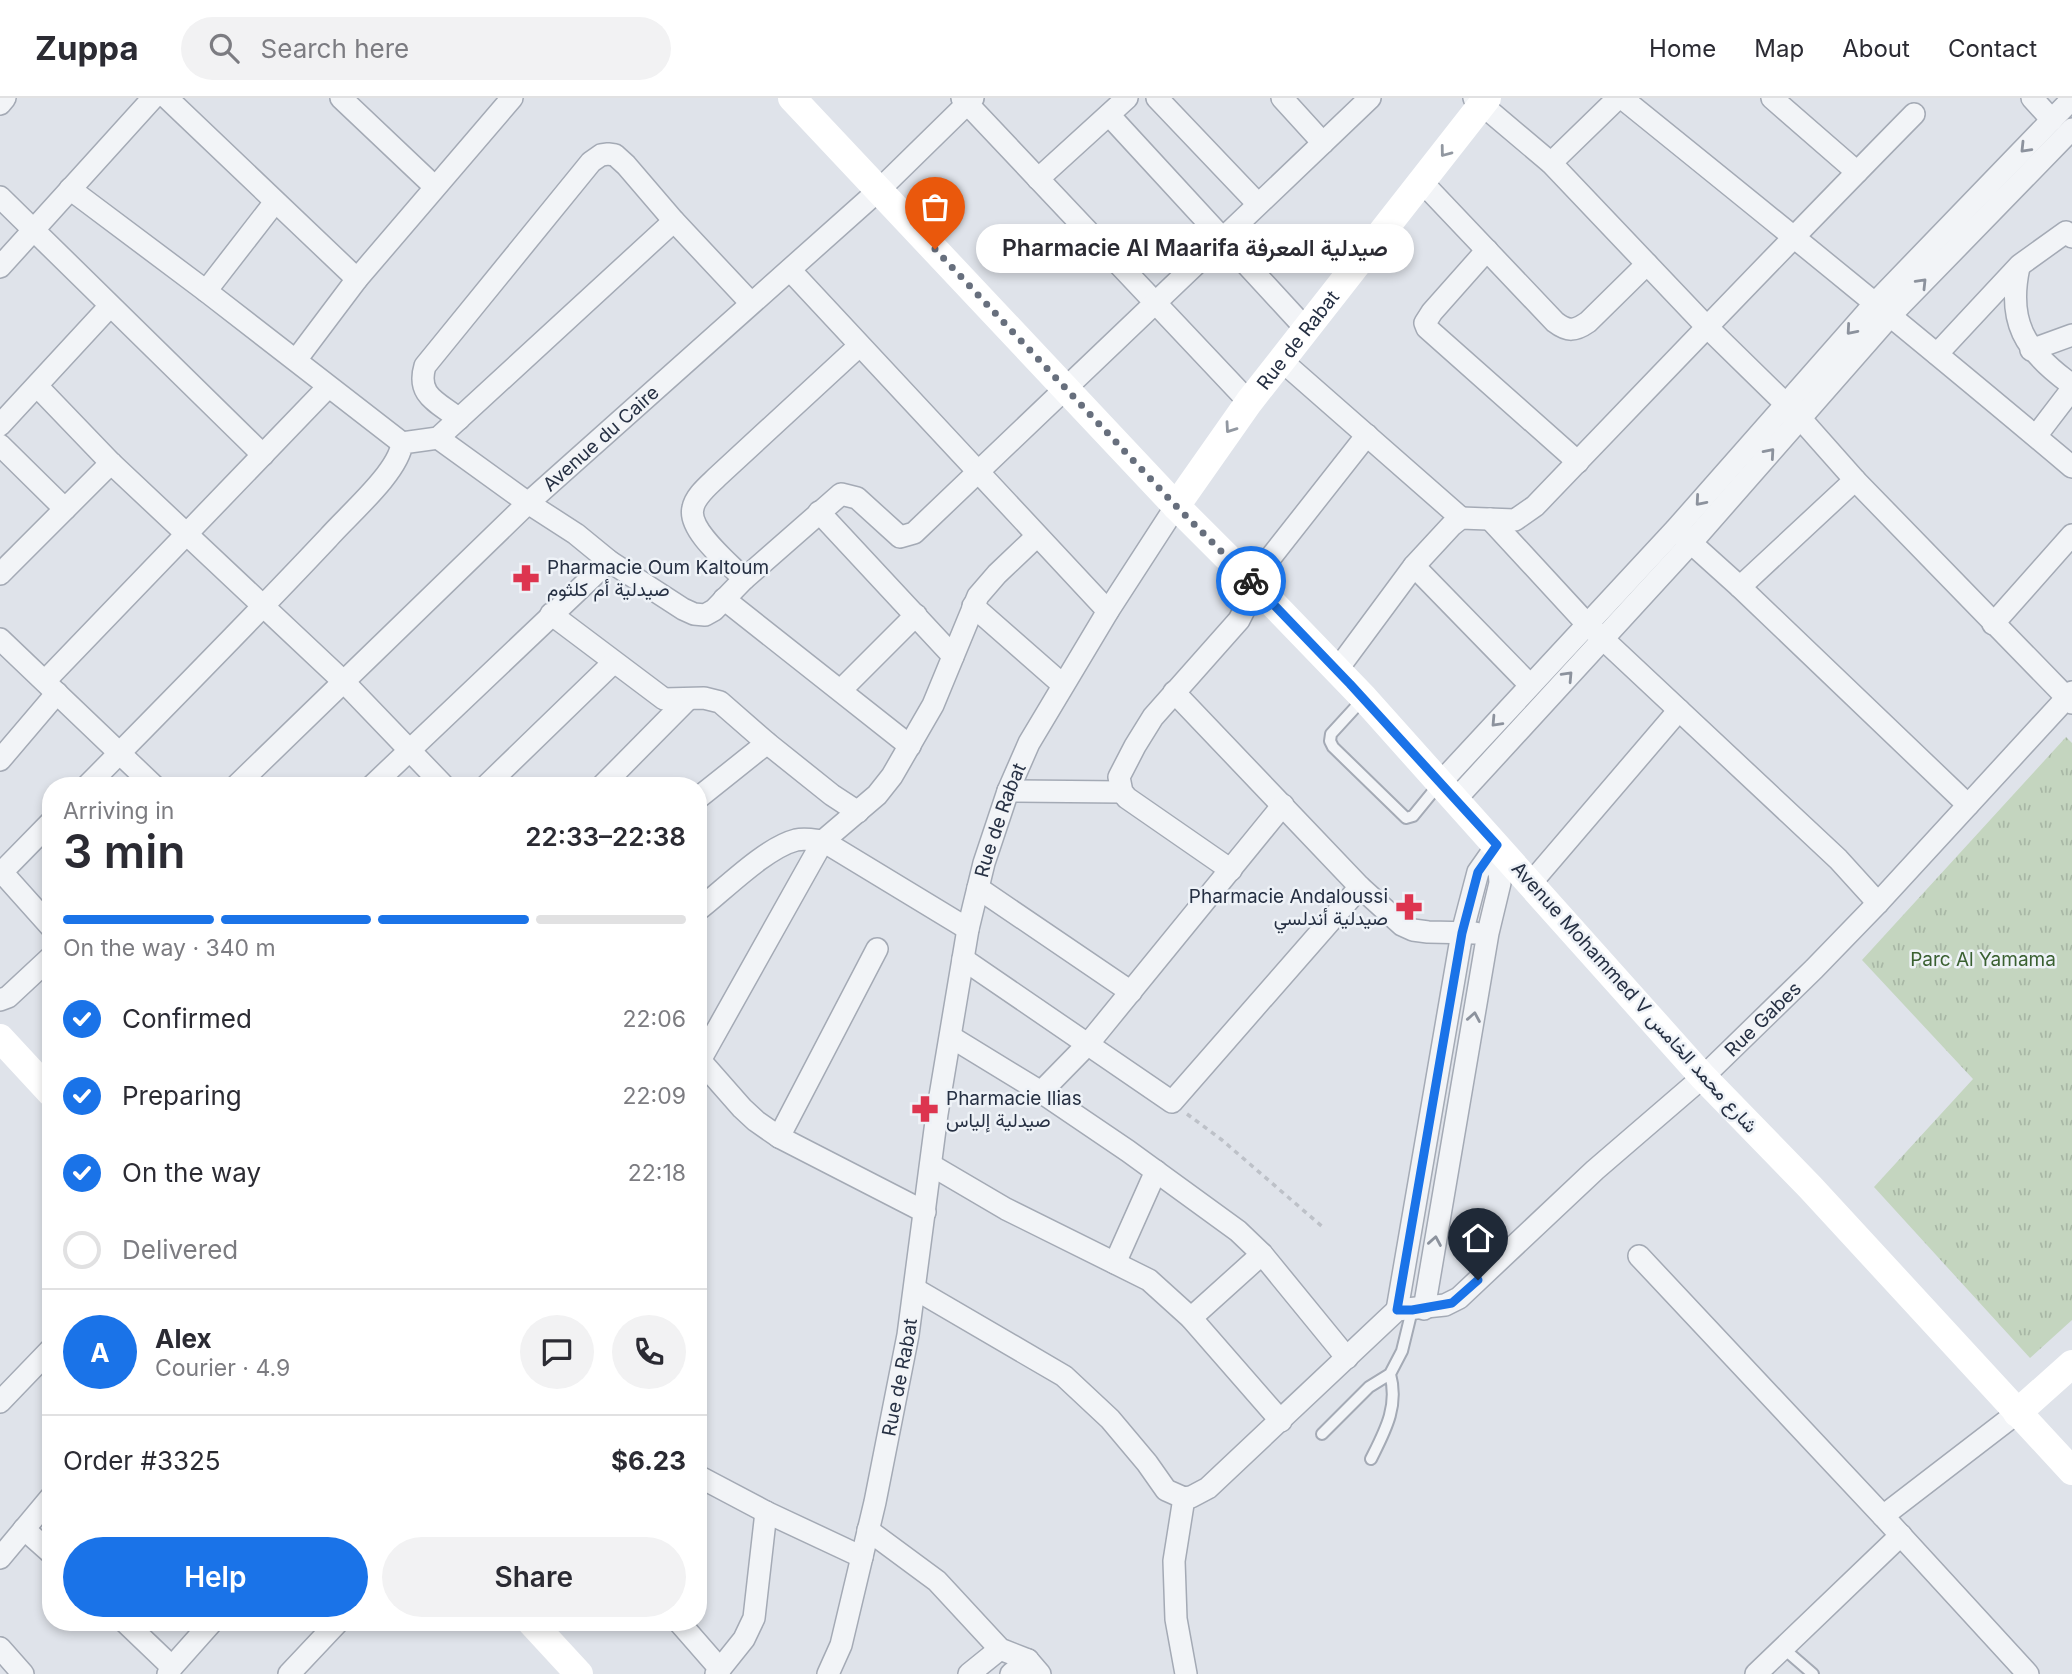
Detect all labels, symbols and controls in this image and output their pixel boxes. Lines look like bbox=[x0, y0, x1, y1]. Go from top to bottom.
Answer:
search box bbox=[181, 17, 671, 80]
text: Zuppa bbox=[35, 28, 139, 68]
icon: search bbox=[205, 29, 243, 67]
text: Search here bbox=[261, 33, 409, 64]
text: Home bbox=[1649, 34, 1716, 63]
text: Map bbox=[1754, 34, 1804, 63]
text: About bbox=[1842, 34, 1910, 63]
text: Contact bbox=[1948, 34, 2037, 63]
one-way arrow bbox=[2020, 140, 2033, 153]
one-way arrow bbox=[1441, 144, 1453, 157]
pin bbox=[905, 177, 965, 249]
icon: bag bbox=[916, 188, 954, 226]
callout: Pharmacie Al Maarifa صيدلية المعرفة bbox=[977, 225, 1414, 274]
text: Pharmacie Al Maarifa صيدلية المعرفة bbox=[1002, 234, 1388, 262]
one-way arrow bbox=[1913, 279, 1926, 292]
street label: Rue de Rabat bbox=[1252, 286, 1344, 394]
one-way arrow bbox=[1846, 322, 1859, 335]
street label: Avenue du Caire bbox=[538, 381, 664, 496]
one-way arrow bbox=[1226, 420, 1238, 433]
one-way arrow bbox=[1762, 448, 1774, 461]
one-way arrow bbox=[1696, 493, 1708, 506]
courier bbox=[1216, 546, 1286, 616]
place label: Pharmacie Oum Kaltoum صيدلية أم كلثوم bbox=[547, 556, 769, 602]
icon: bike bbox=[1232, 562, 1270, 600]
pharmacy icon: Pharmacie Oum Kaltoum صيدلية أم كلثوم bbox=[511, 563, 541, 593]
one-way arrow bbox=[1560, 671, 1573, 684]
one-way arrow bbox=[1492, 714, 1504, 727]
street label: Rue de Rabat bbox=[970, 760, 1031, 880]
text: Arriving in bbox=[63, 797, 174, 825]
text: 22:33–22:38 bbox=[525, 821, 686, 852]
text: 3 min bbox=[63, 823, 185, 879]
street label: Avenue Mohammed V شارع محمد الخامس bbox=[1506, 857, 1763, 1138]
place label: Pharmacie Andaloussi صيدلية أندلسي bbox=[1189, 885, 1388, 934]
pharmacy icon: Pharmacie Andaloussi صيدلية أندلسي bbox=[1394, 892, 1424, 922]
text: On the way · 340 m bbox=[63, 934, 276, 962]
park label: Parc Al Yamama bbox=[1910, 948, 2056, 971]
street label: Rue Gabes bbox=[1720, 977, 1806, 1062]
icon: check bbox=[63, 1000, 101, 1038]
text: Confirmed bbox=[122, 1003, 252, 1034]
text: 22:06 bbox=[623, 1005, 686, 1033]
one-way arrow bbox=[1466, 1011, 1481, 1023]
icon: check bbox=[63, 1077, 101, 1115]
text: Preparing bbox=[122, 1080, 242, 1111]
text: 22:09 bbox=[623, 1082, 686, 1110]
place label: Pharmacie Ilias صيدلية إلياس bbox=[946, 1087, 1082, 1133]
pharmacy icon: Pharmacie Ilias صيدلية إلياس bbox=[910, 1094, 940, 1124]
icon: check bbox=[63, 1154, 101, 1192]
text: On the way bbox=[122, 1157, 261, 1188]
text: 22:18 bbox=[628, 1159, 686, 1187]
pin bbox=[1448, 1208, 1508, 1280]
icon: home bbox=[1459, 1219, 1497, 1257]
text: Delivered bbox=[122, 1234, 238, 1265]
one-way arrow bbox=[1427, 1235, 1442, 1247]
button: chat bbox=[520, 1315, 594, 1389]
button: phone bbox=[612, 1315, 686, 1389]
street label: Rue de Rabat bbox=[877, 1317, 922, 1438]
text: Alex bbox=[155, 1323, 212, 1354]
text: A bbox=[90, 1337, 110, 1368]
text: Courier · 4.9 bbox=[155, 1354, 290, 1382]
text: Order #3325 bbox=[63, 1445, 221, 1476]
text: $6.23 bbox=[611, 1445, 686, 1476]
button: Help bbox=[63, 1537, 368, 1617]
button: Share bbox=[382, 1537, 686, 1617]

